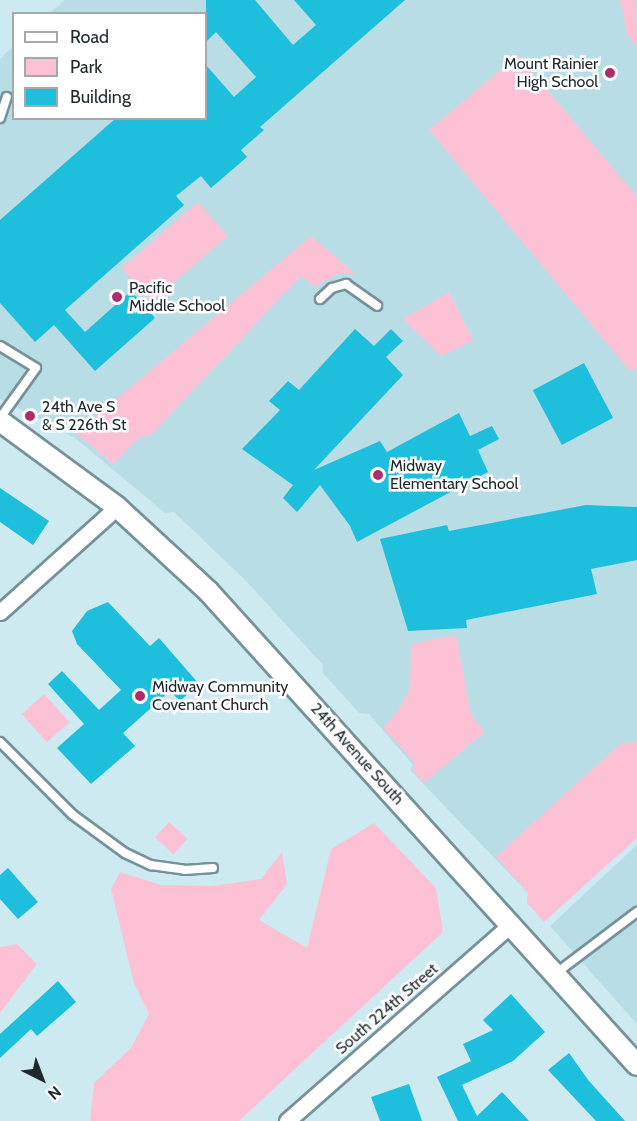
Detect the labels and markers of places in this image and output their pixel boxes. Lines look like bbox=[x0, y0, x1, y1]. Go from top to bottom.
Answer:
place label: Mount Rainier High School bbox=[504, 54, 598, 92]
marker: Mount Rainier High School bbox=[603, 66, 617, 80]
place label: Pacific Middle School bbox=[129, 278, 225, 316]
marker: Pacific Middle School bbox=[110, 290, 124, 304]
place label: 24th Ave S & S 226th St bbox=[42, 397, 126, 435]
marker: 24th Ave S & S 226th St bbox=[23, 409, 37, 423]
place label: Midway Elementary School bbox=[390, 456, 518, 494]
marker: Midway Elementary School bbox=[371, 468, 385, 482]
place label: Midway Community Covenant Church bbox=[152, 677, 288, 715]
marker: Midway Community Covenant Church bbox=[133, 689, 147, 703]

